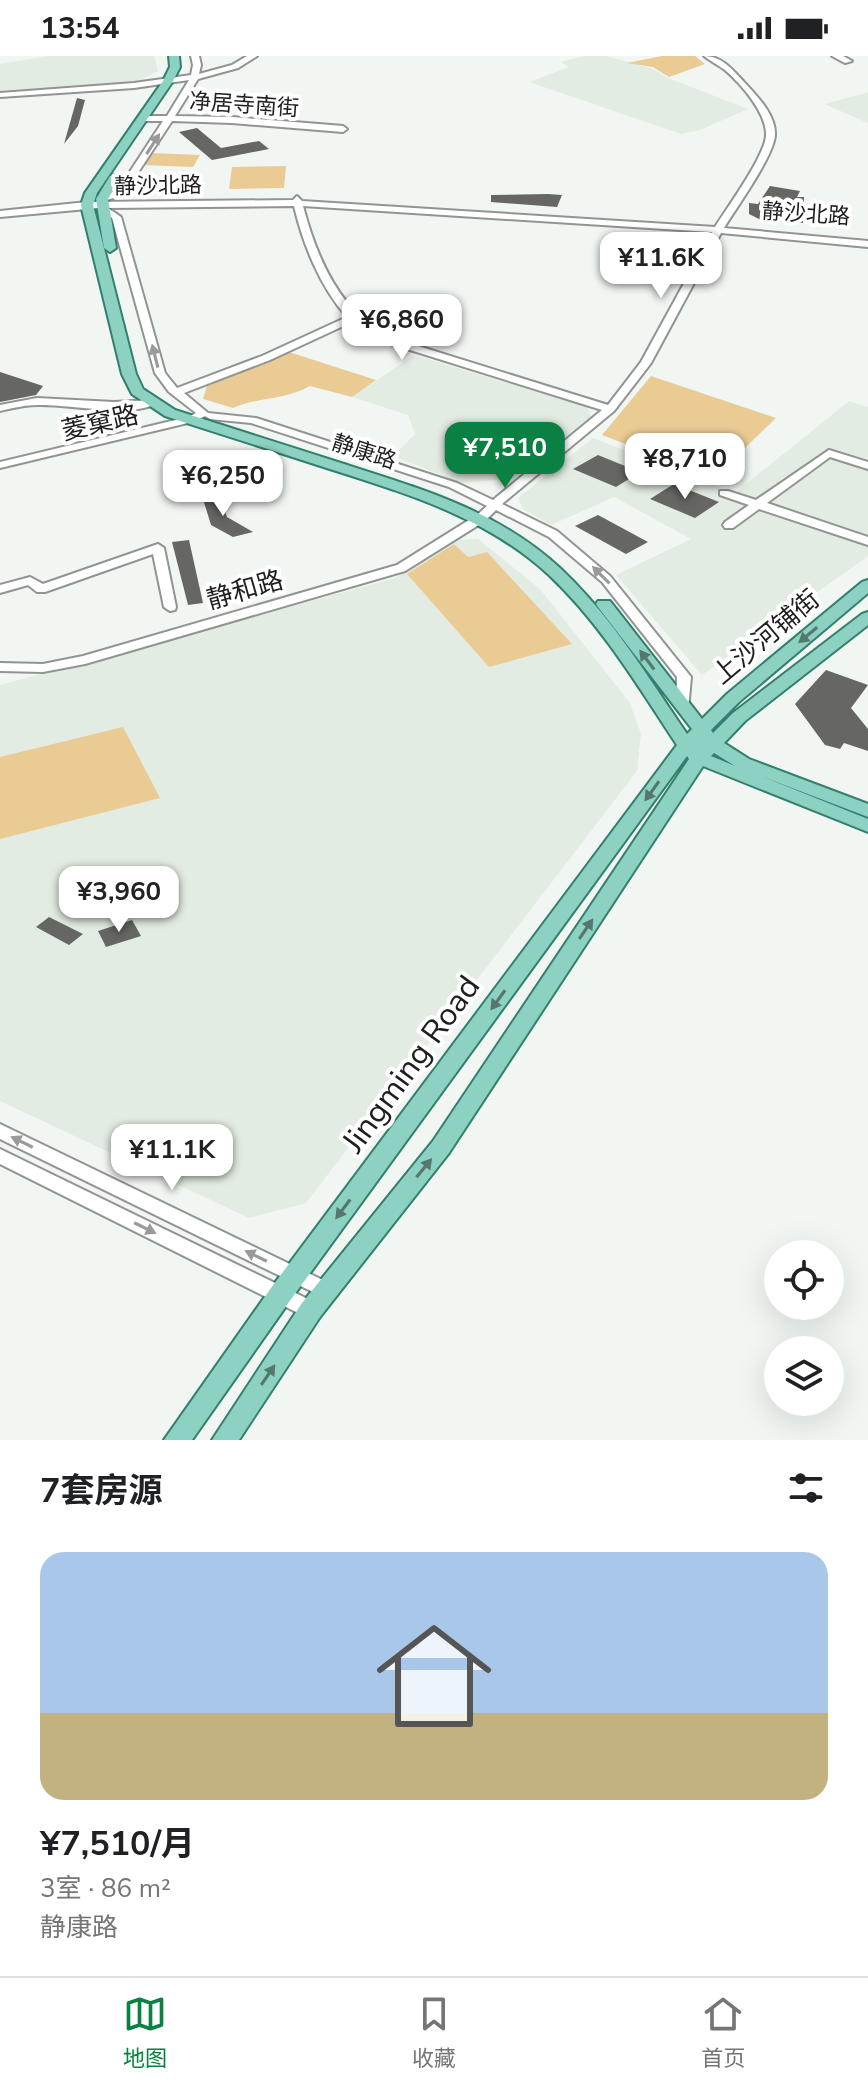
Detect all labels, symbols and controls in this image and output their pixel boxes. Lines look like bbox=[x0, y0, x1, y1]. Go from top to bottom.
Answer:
text: 13:54 bbox=[40, 8, 119, 49]
street label: 净居寺南街 bbox=[188, 86, 300, 124]
one-way arrow bbox=[145, 133, 160, 154]
street label: 静沙北路 bbox=[114, 170, 202, 202]
street label: 静沙北路 bbox=[761, 196, 851, 232]
pin: ¥11.6K bbox=[596, 232, 726, 300]
text: ¥11.6K bbox=[618, 240, 704, 275]
pin: ¥6,860 bbox=[337, 294, 467, 362]
text: ¥6,860 bbox=[360, 302, 444, 337]
one-way arrow bbox=[149, 343, 161, 368]
street label: 菱窠路 bbox=[58, 397, 142, 449]
pin: ¥7,510 bbox=[440, 422, 570, 490]
street label: 静康路 bbox=[328, 428, 400, 476]
text: ¥7,510 bbox=[463, 430, 547, 465]
pin: ¥8,710 bbox=[620, 433, 750, 501]
text: ¥8,710 bbox=[643, 441, 727, 476]
pin: ¥6,250 bbox=[158, 450, 288, 518]
text: ¥6,250 bbox=[181, 458, 265, 493]
street label: 静和路 bbox=[203, 562, 287, 618]
one-way arrow bbox=[593, 566, 611, 585]
street label: 上沙河铺街 bbox=[705, 582, 827, 692]
one-way arrow bbox=[798, 626, 818, 643]
one-way arrow bbox=[639, 650, 655, 670]
one-way arrow bbox=[644, 780, 660, 802]
pin: ¥3,960 bbox=[54, 866, 184, 934]
text: ¥3,960 bbox=[77, 874, 161, 909]
one-way arrow bbox=[578, 918, 592, 940]
street label: Jingming Road bbox=[332, 967, 490, 1162]
one-way arrow bbox=[490, 990, 506, 1011]
pin: ¥11.1K bbox=[107, 1124, 237, 1192]
text: ¥11.1K bbox=[129, 1132, 215, 1167]
one-way arrow bbox=[11, 1135, 34, 1149]
one-way arrow bbox=[416, 1158, 432, 1178]
one-way arrow bbox=[336, 1199, 352, 1220]
one-way arrow bbox=[134, 1221, 157, 1234]
map controls bbox=[764, 1240, 844, 1416]
button: locate bbox=[764, 1240, 844, 1320]
one-way arrow bbox=[244, 1249, 267, 1263]
button: layers bbox=[764, 1336, 844, 1416]
one-way arrow bbox=[260, 1364, 275, 1386]
icon: filters bbox=[784, 1466, 828, 1510]
text: 7套房源 bbox=[40, 1468, 162, 1514]
icon: home bbox=[362, 1604, 506, 1748]
text: ¥7,510/月 bbox=[40, 1821, 195, 1867]
text: 3室 · 86 m² bbox=[40, 1871, 171, 1906]
text: 静康路 bbox=[40, 1910, 118, 1945]
tab: 地图 bbox=[123, 1992, 167, 2074]
tab: 收藏 bbox=[412, 1992, 456, 2074]
tab: 首页 bbox=[701, 1992, 745, 2074]

